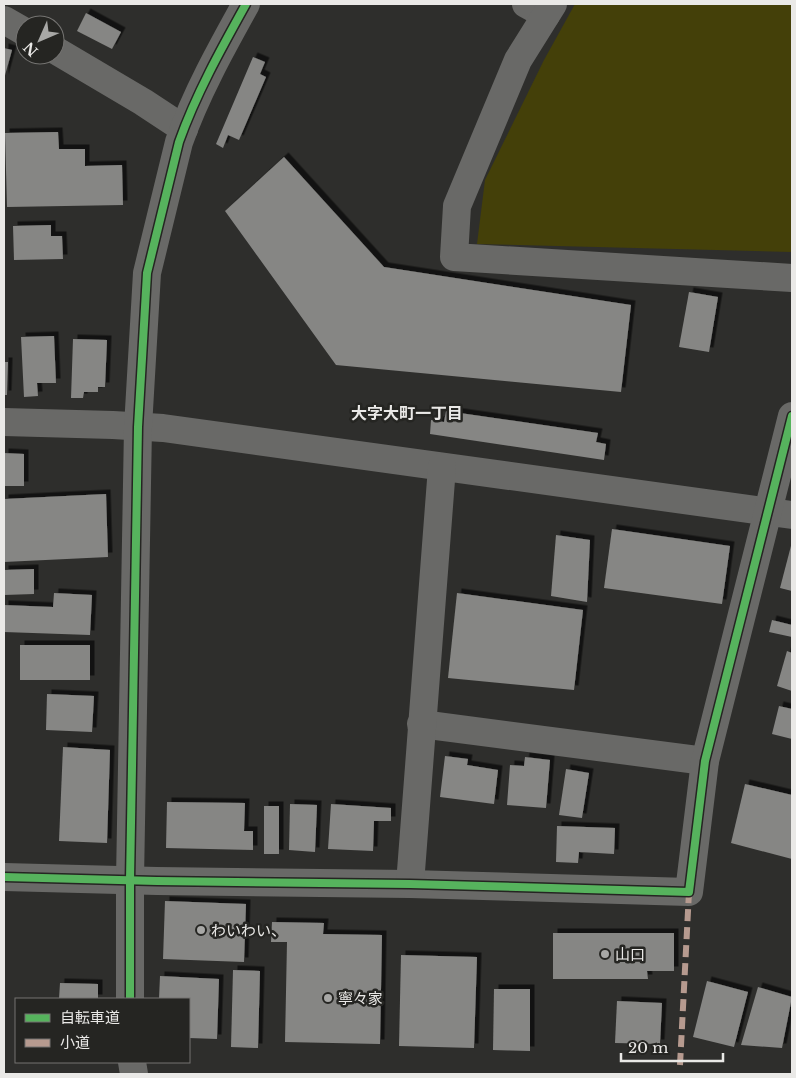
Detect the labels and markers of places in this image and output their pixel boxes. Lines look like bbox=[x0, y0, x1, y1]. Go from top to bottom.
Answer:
place label: わいわい、 bbox=[211, 921, 286, 940]
marker: わいわい、 bbox=[195, 924, 207, 936]
place label: 山口 bbox=[615, 945, 645, 964]
marker: 山口 bbox=[599, 948, 611, 960]
place label: 寧々家 bbox=[338, 989, 383, 1008]
marker: 寧々家 bbox=[322, 992, 334, 1004]

